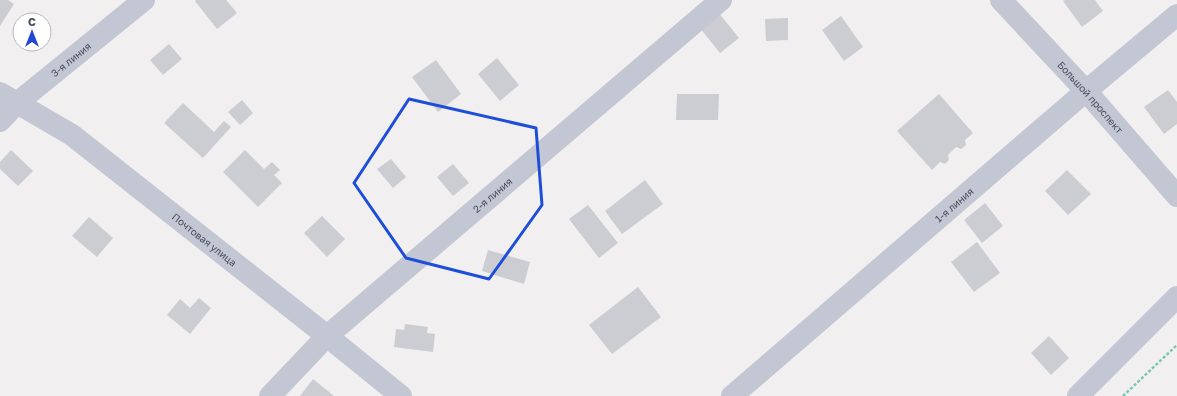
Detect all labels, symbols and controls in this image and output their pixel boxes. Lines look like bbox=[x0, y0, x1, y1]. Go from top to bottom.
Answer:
north arrow bbox=[12, 12, 52, 52]
text: С bbox=[28, 15, 36, 28]
street label: 3-я линия bbox=[48, 40, 93, 79]
street label: Большой проспект bbox=[1055, 59, 1126, 136]
street label: 2-я линия bbox=[470, 175, 514, 215]
street label: 1-я линия bbox=[932, 185, 976, 225]
street label: Почтовая улица bbox=[170, 210, 239, 268]

